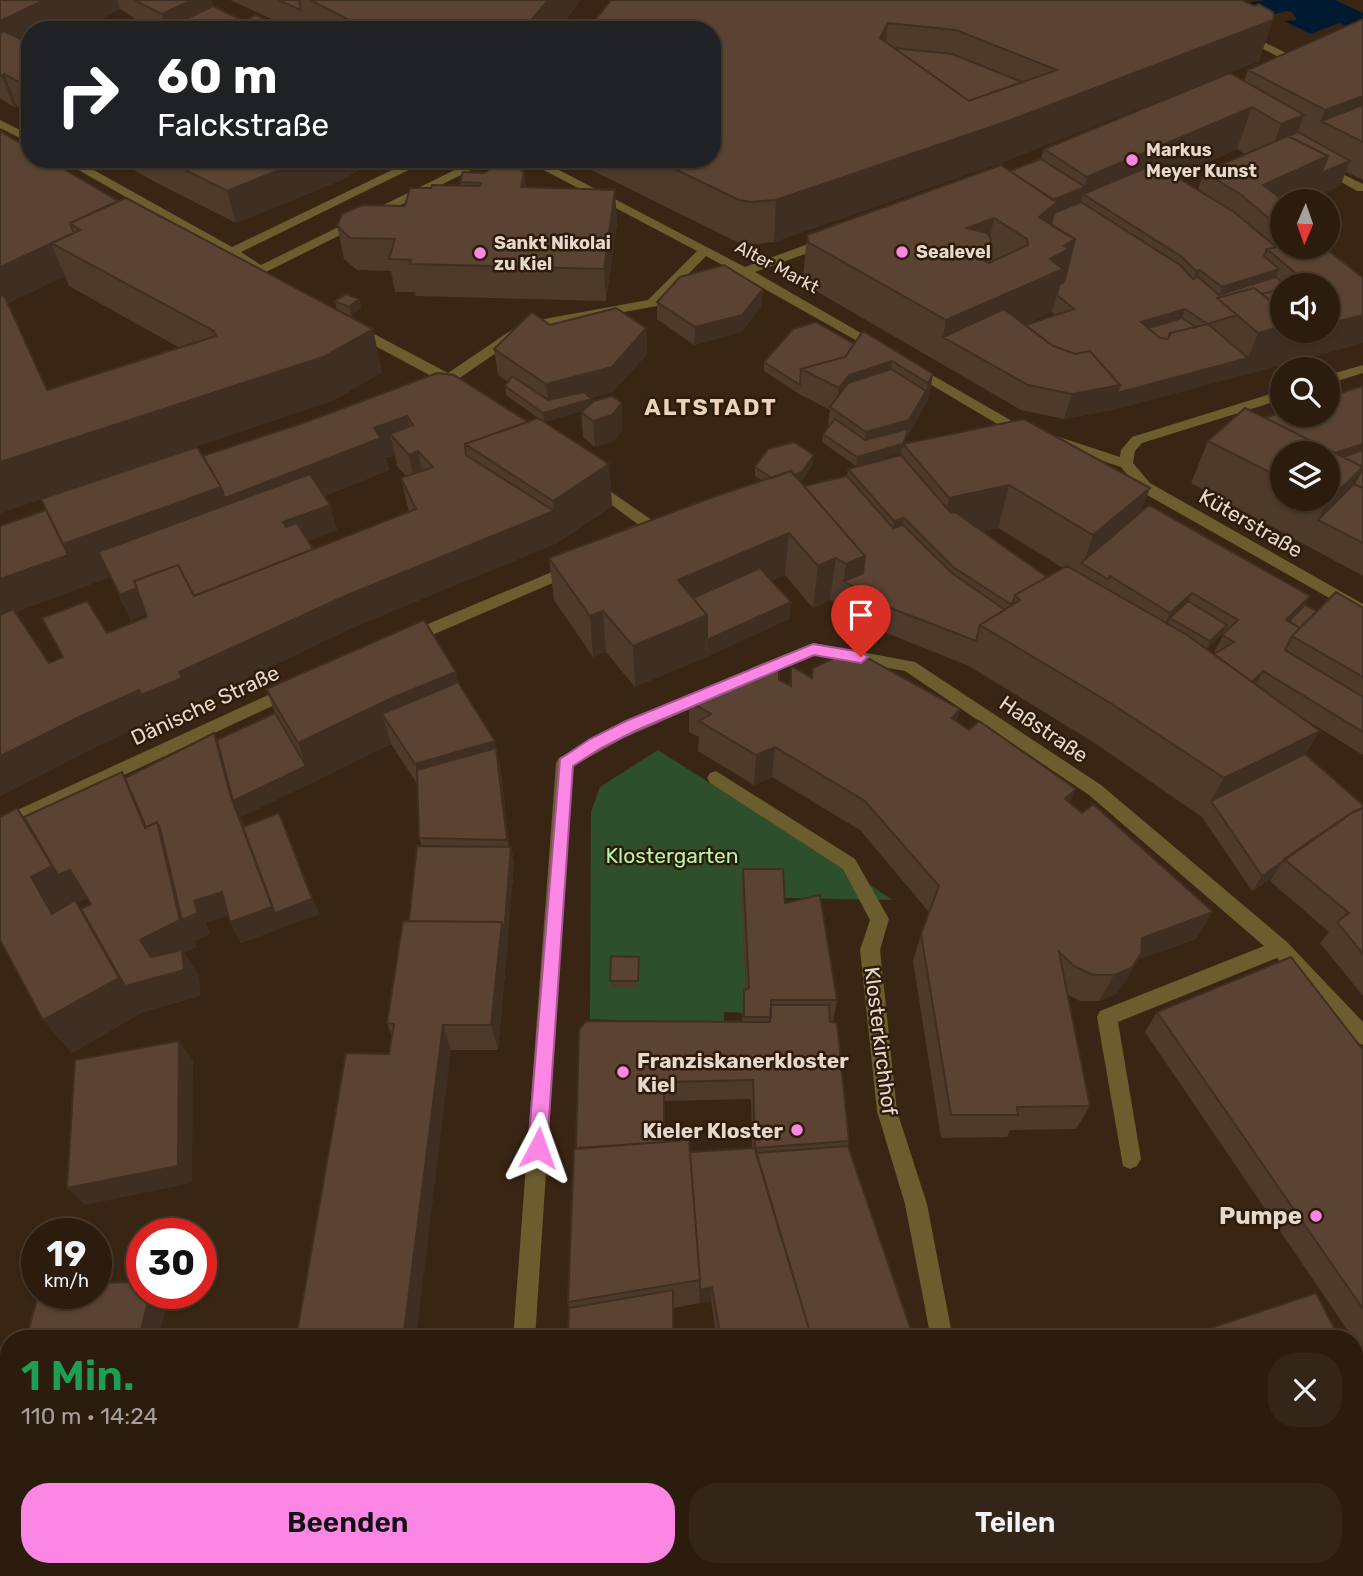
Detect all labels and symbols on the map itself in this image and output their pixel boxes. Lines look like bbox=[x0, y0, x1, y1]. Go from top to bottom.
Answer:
place label: Markus Meyer Kunst bbox=[1146, 139, 1257, 182]
marker: Markus Meyer Kunst bbox=[1124, 152, 1140, 168]
north arrow bbox=[1270, 189, 1340, 259]
place label: Sankt Nikolai zu Kiel bbox=[494, 232, 611, 275]
street label: Alter Markt bbox=[731, 236, 823, 298]
place label: Sealevel bbox=[916, 241, 991, 263]
marker: Sealevel bbox=[894, 244, 910, 260]
marker: Sankt Nikolai zu Kiel bbox=[472, 245, 488, 261]
district label: ALTSTADT bbox=[644, 393, 778, 421]
street label: Küterstraße bbox=[1195, 483, 1307, 563]
pin bbox=[831, 585, 891, 657]
street label: Dänische Straße bbox=[127, 660, 283, 750]
street label: Haßstraße bbox=[995, 690, 1093, 768]
park label: Klostergarten bbox=[605, 843, 739, 868]
street label: Klosterkirchhof bbox=[859, 965, 903, 1117]
place label: Franziskanerkloster Kiel bbox=[637, 1048, 849, 1097]
marker: Franziskanerkloster Kiel bbox=[615, 1064, 631, 1080]
position arrow bbox=[501, 1111, 575, 1185]
place label: Kieler Kloster bbox=[642, 1118, 783, 1143]
marker: Kieler Kloster bbox=[789, 1122, 805, 1138]
place label: Pumpe bbox=[1219, 1202, 1302, 1230]
marker: Pumpe bbox=[1308, 1208, 1324, 1224]
speed limit sign: 30 bbox=[126, 1218, 217, 1309]

